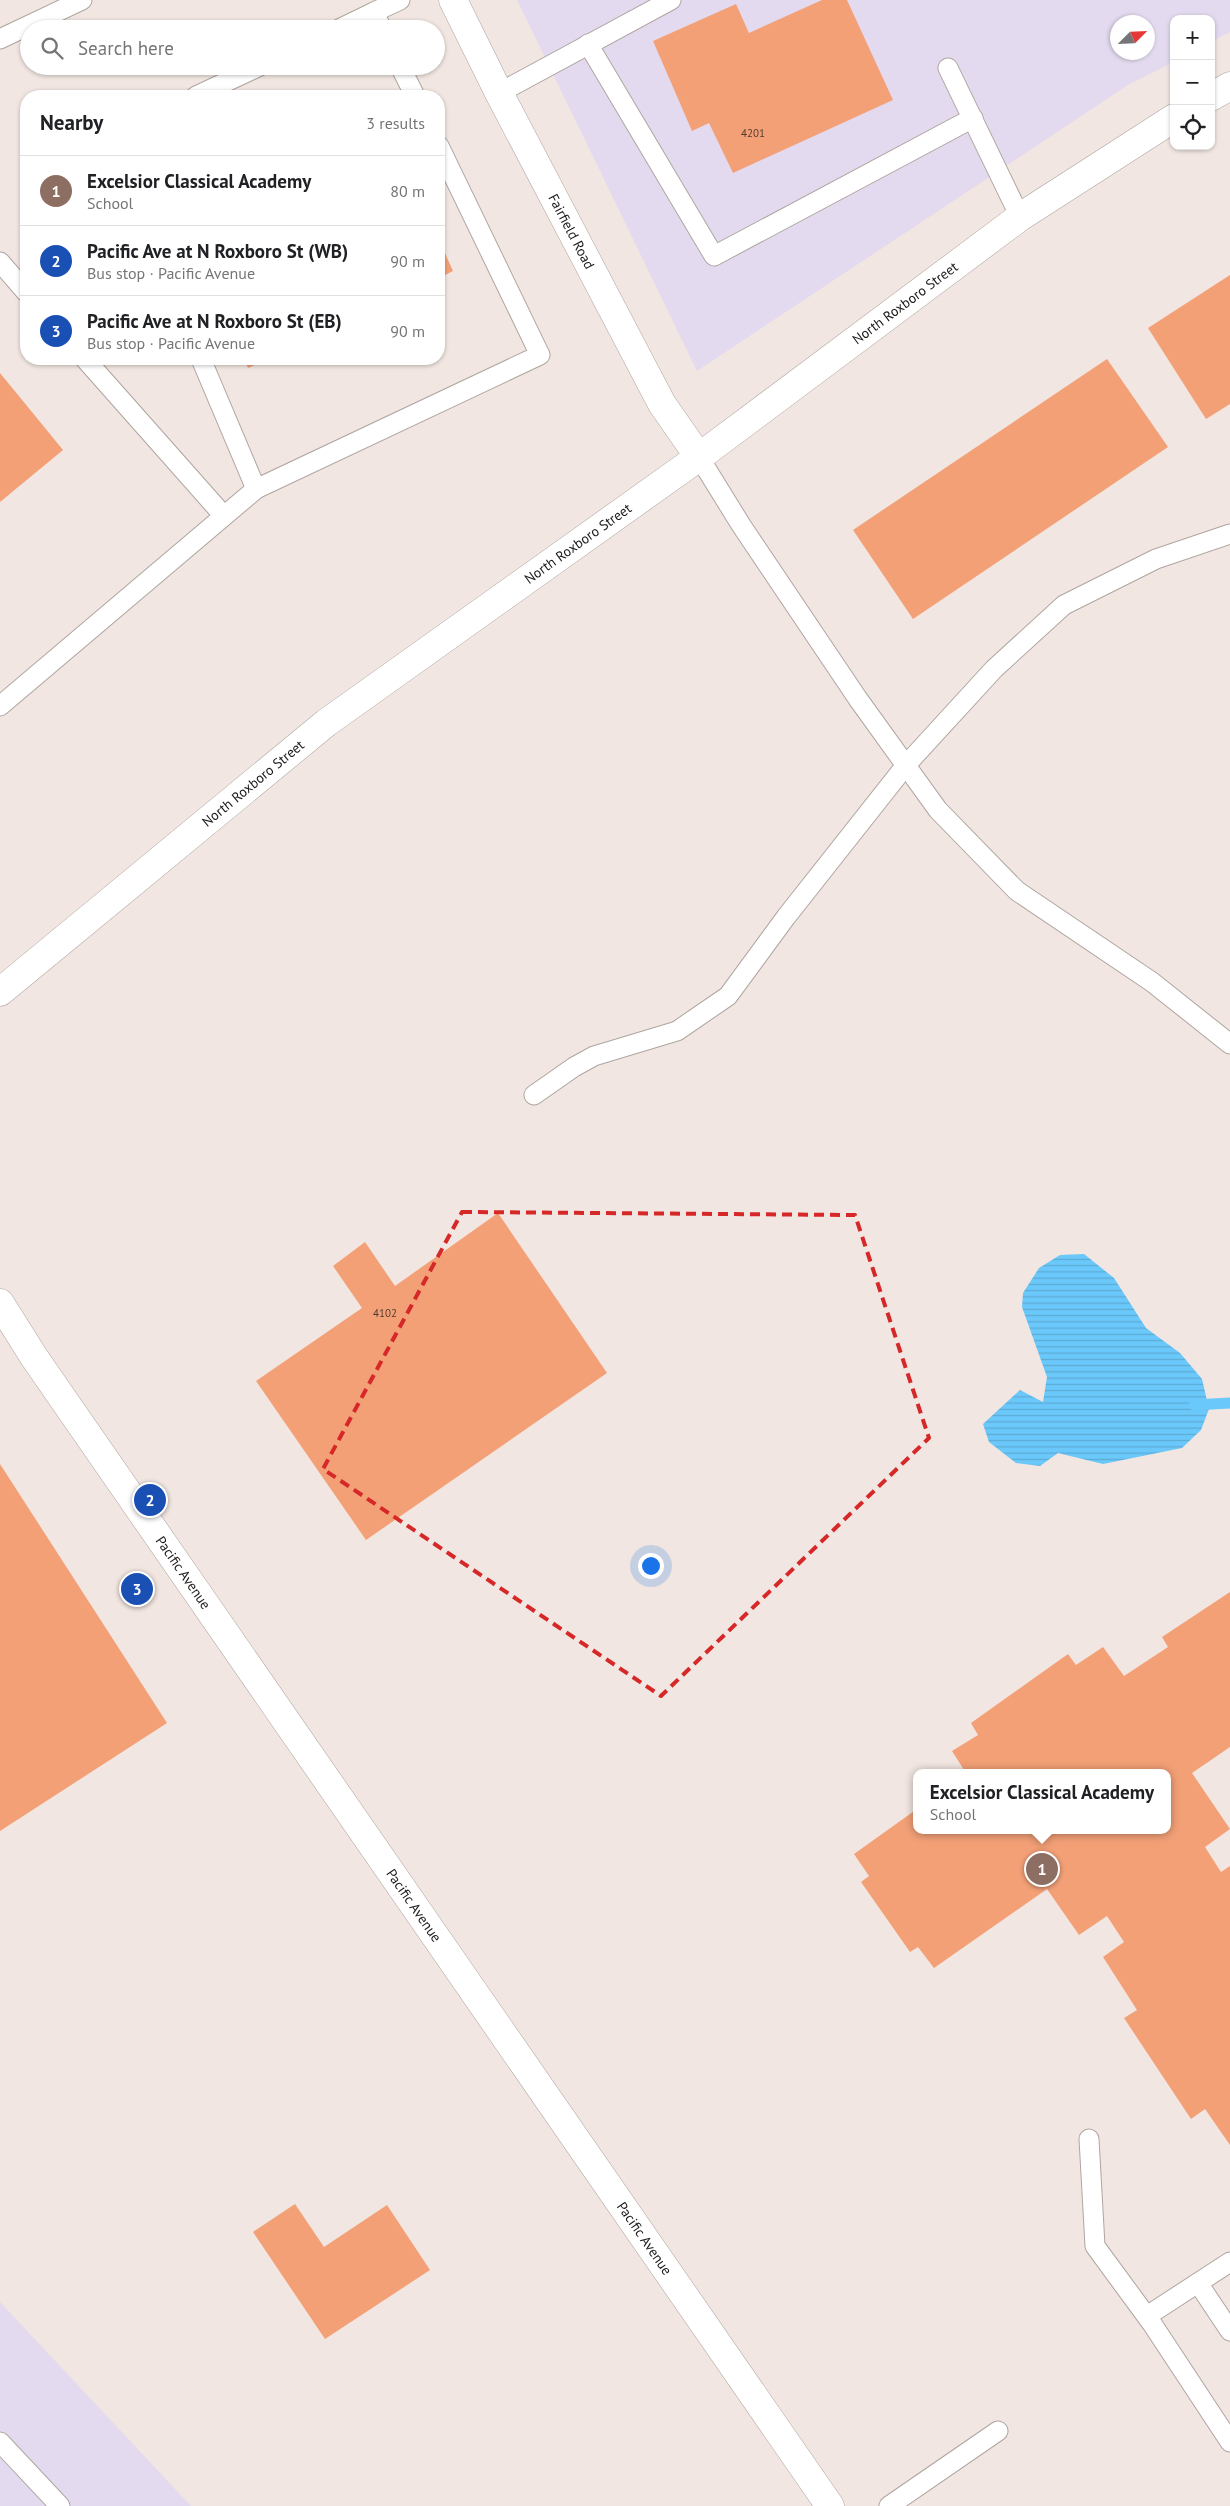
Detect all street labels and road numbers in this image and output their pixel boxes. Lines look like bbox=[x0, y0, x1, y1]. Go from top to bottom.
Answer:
street label: Fairfield Road bbox=[544, 191, 599, 272]
street label: North Roxboro Street bbox=[849, 258, 962, 348]
street label: North Roxboro Street bbox=[521, 499, 635, 588]
street label: North Roxboro Street bbox=[198, 736, 308, 831]
street label: Pacific Avenue bbox=[152, 1532, 215, 1613]
street label: Pacific Avenue bbox=[382, 1865, 446, 1946]
street label: Pacific Avenue bbox=[613, 2198, 676, 2278]

